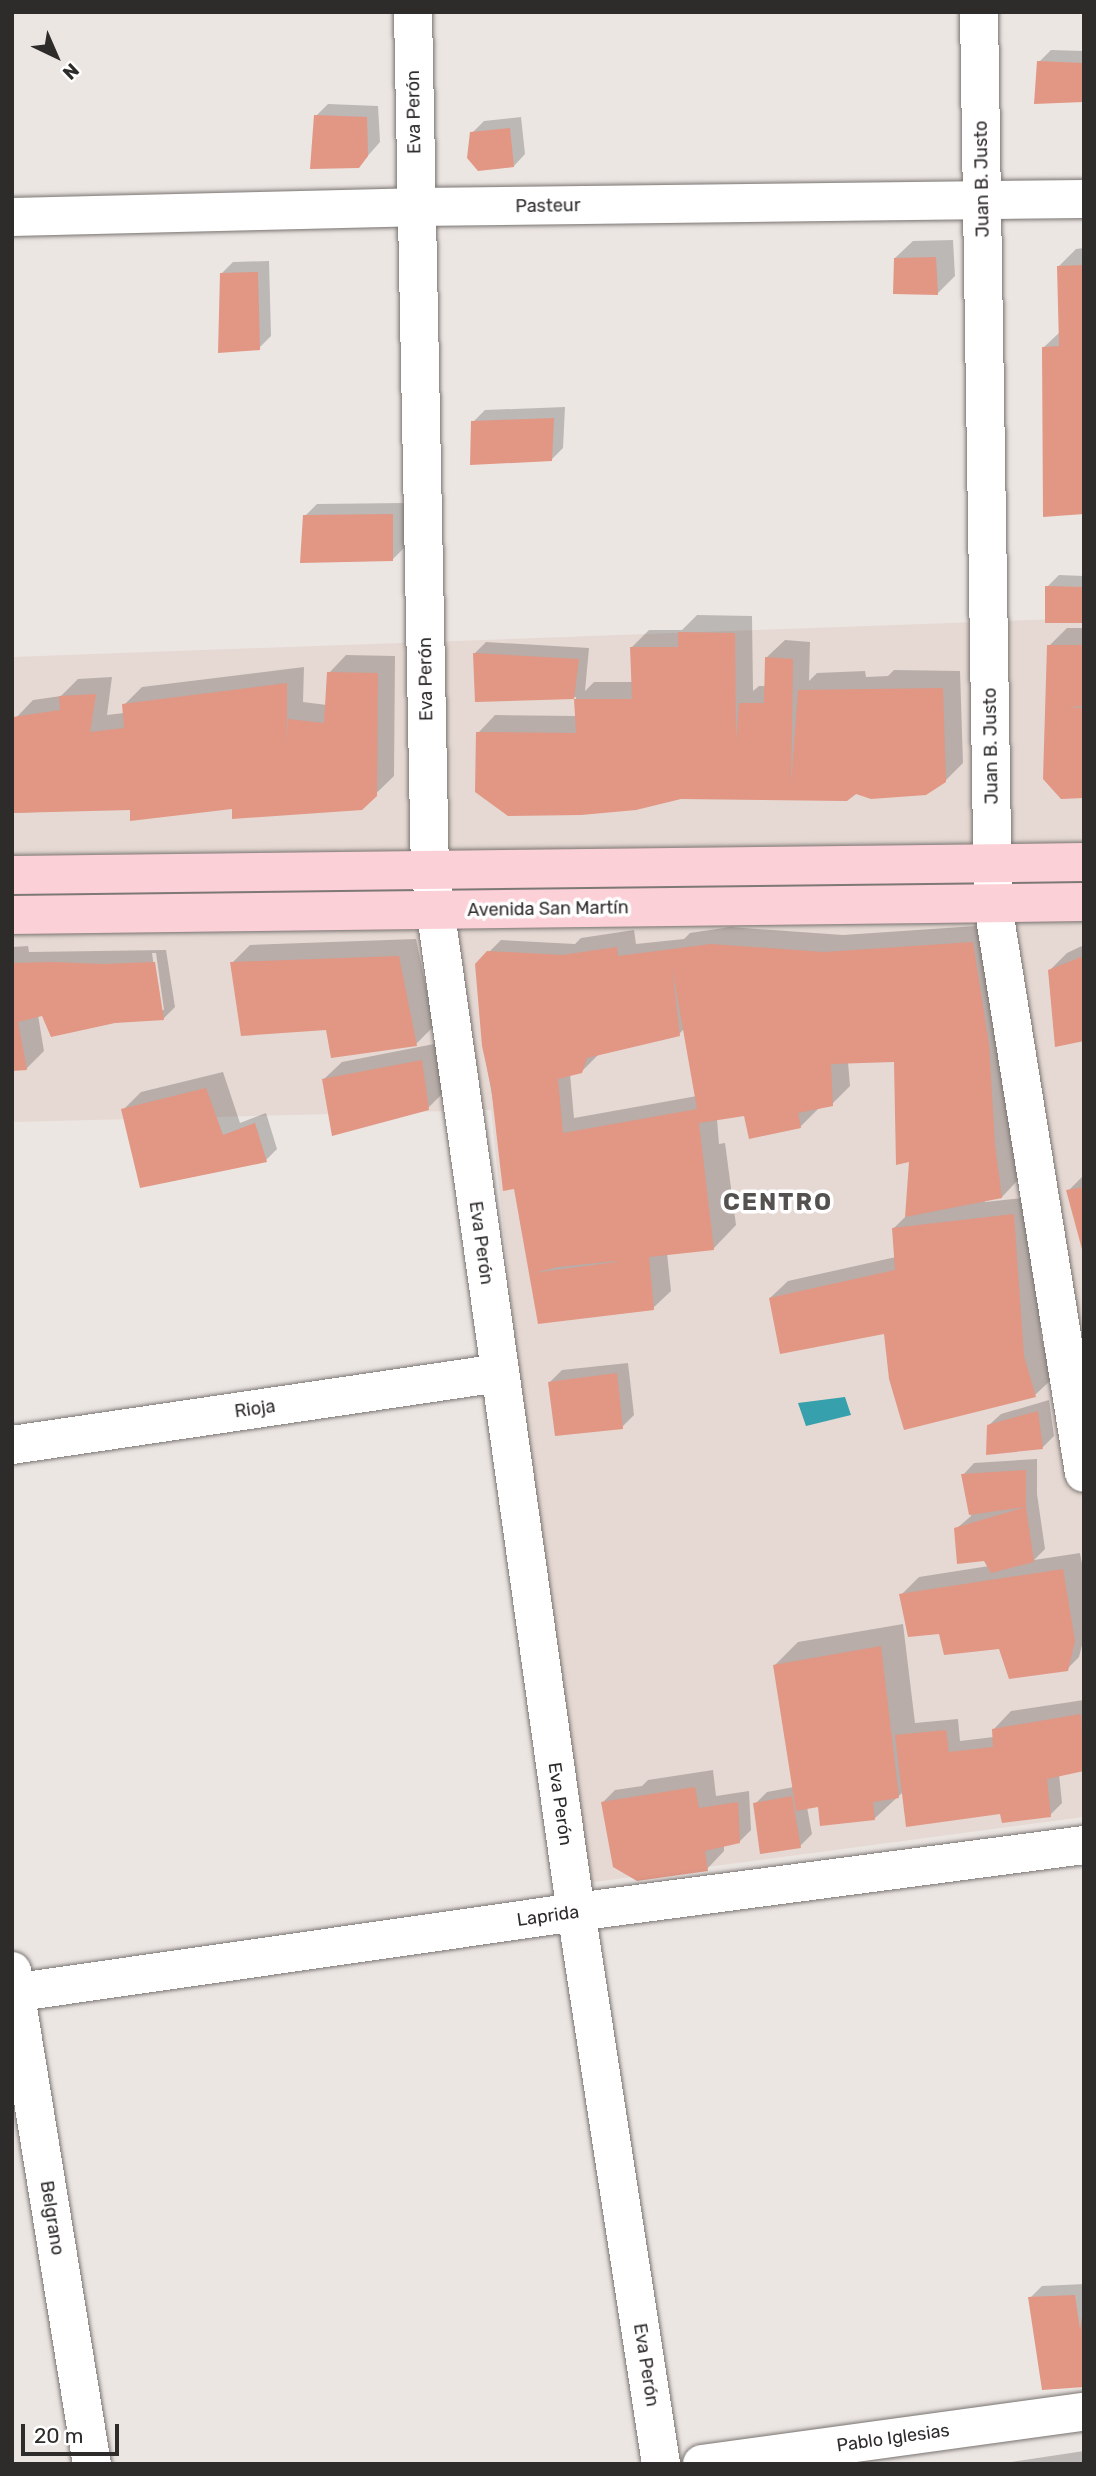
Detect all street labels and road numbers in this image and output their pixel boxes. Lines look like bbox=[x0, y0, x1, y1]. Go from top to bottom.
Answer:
street label: Eva Perón bbox=[402, 70, 426, 154]
street label: Juan B. Justo bbox=[970, 120, 994, 238]
street label: Pasteur bbox=[515, 195, 581, 217]
street label: Eva Perón bbox=[414, 637, 438, 721]
street label: Juan B. Justo bbox=[979, 687, 1003, 805]
street label: Avenida San Martín bbox=[467, 897, 629, 921]
street label: Eva Perón bbox=[464, 1200, 498, 1286]
street label: Rioja bbox=[233, 1395, 277, 1423]
street label: Eva Perón bbox=[543, 1761, 577, 1847]
street label: Laprida bbox=[515, 1901, 581, 1931]
street label: Belgrano bbox=[35, 2179, 69, 2257]
street label: Eva Perón bbox=[629, 2322, 663, 2408]
street label: Pablo Iglesias bbox=[835, 2419, 951, 2457]

